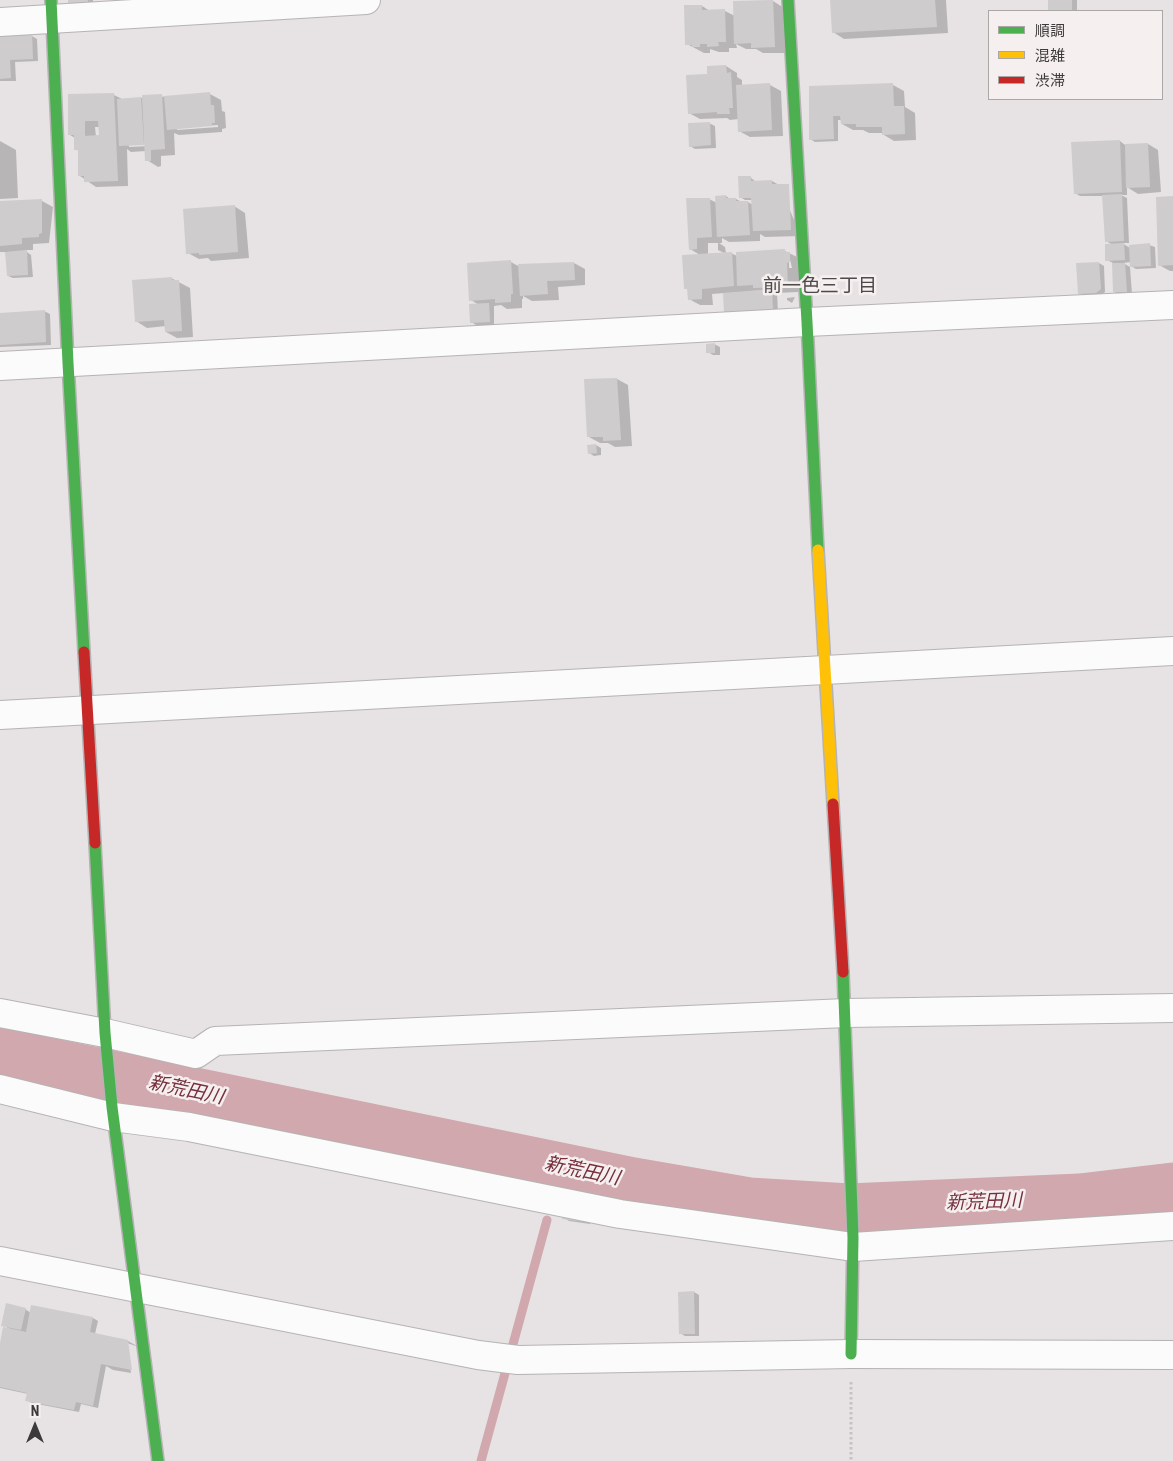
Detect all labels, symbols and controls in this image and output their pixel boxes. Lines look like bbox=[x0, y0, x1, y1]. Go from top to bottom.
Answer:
legend bbox=[988, 10, 1163, 100]
text: 順調 bbox=[1035, 22, 1065, 40]
text: 混雑 bbox=[1035, 47, 1065, 65]
text: 渋滞 bbox=[1035, 72, 1065, 90]
district label: 前一色三丁目 bbox=[763, 276, 877, 298]
water label: 新荒田川 bbox=[146, 1072, 226, 1110]
water label: 新荒田川 bbox=[542, 1153, 622, 1191]
water label: 新荒田川 bbox=[946, 1190, 1022, 1216]
north arrow bbox=[10, 1401, 60, 1451]
text: N bbox=[31, 1403, 39, 1419]

